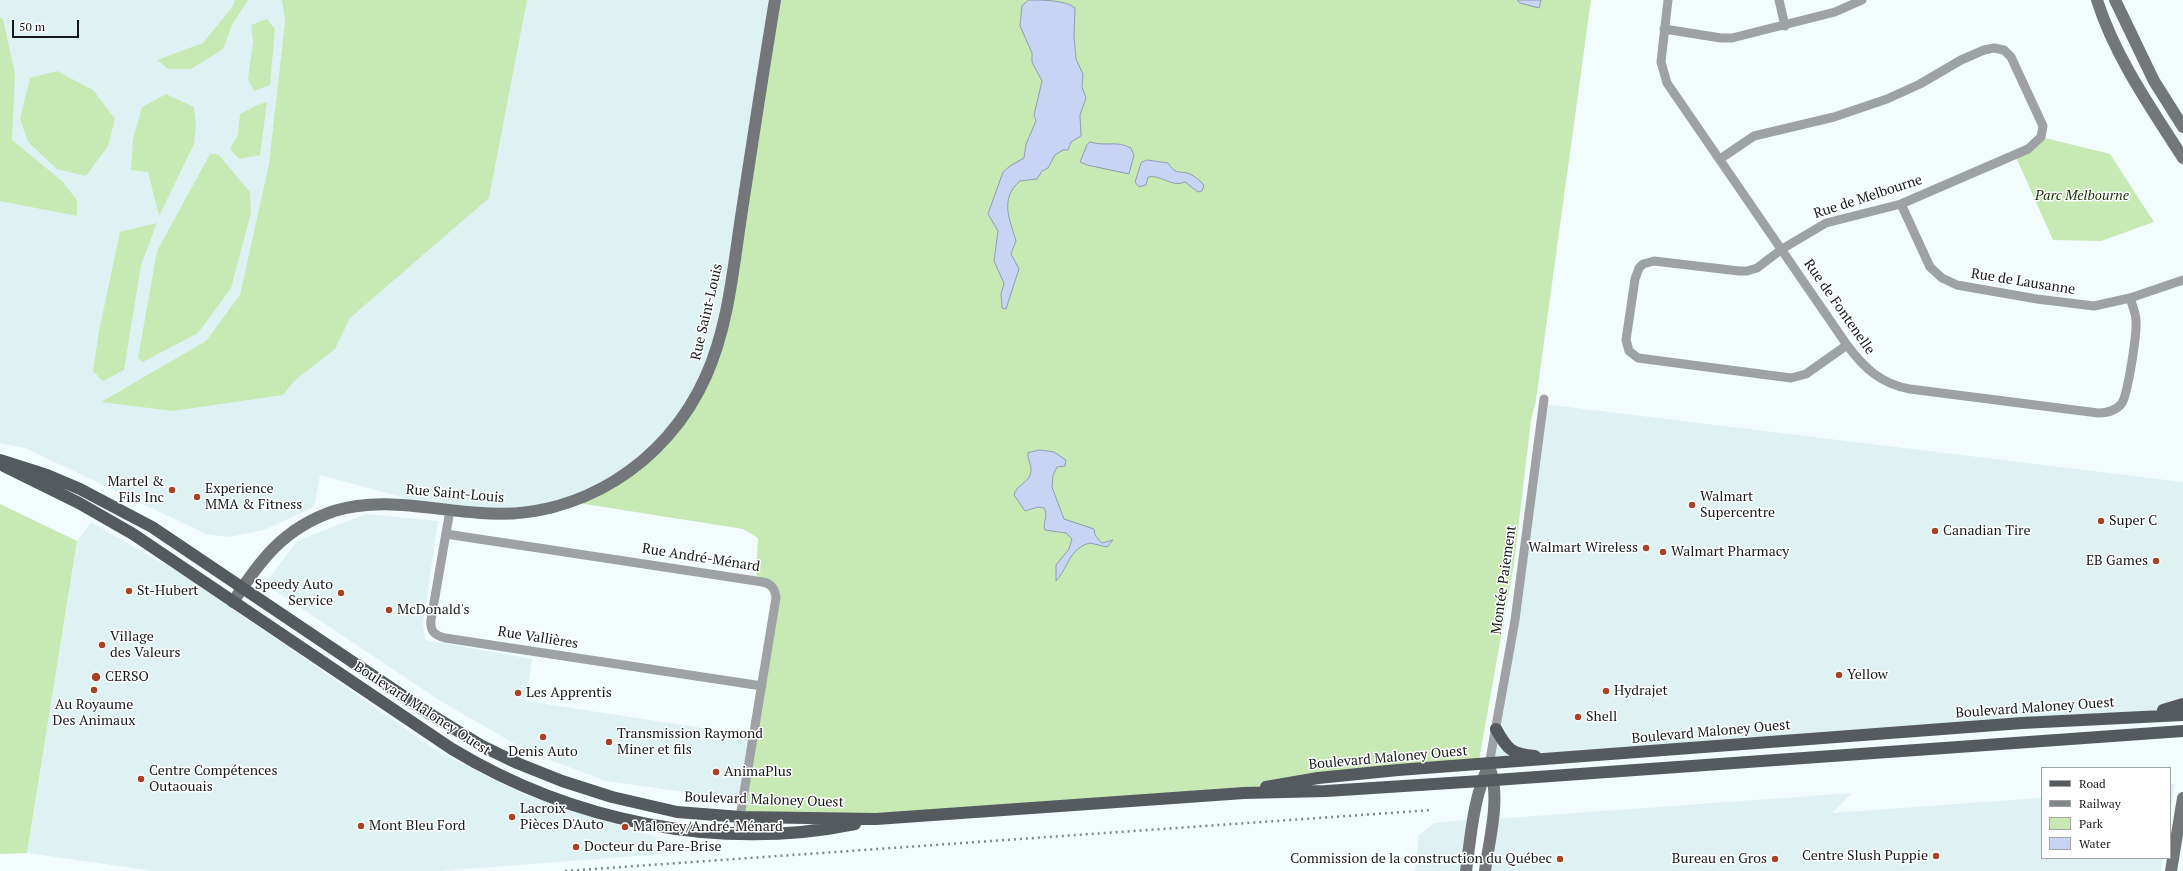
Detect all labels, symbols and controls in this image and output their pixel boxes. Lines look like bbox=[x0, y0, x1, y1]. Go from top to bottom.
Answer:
scale bar bbox=[14, 12, 81, 38]
text: 50 m bbox=[19, 19, 45, 34]
street label: Rue de Melbourne bbox=[1812, 172, 1924, 222]
park label: Parc Melbourne bbox=[2035, 188, 2129, 204]
street label: Rue de Fontenelle bbox=[1800, 256, 1878, 358]
street label: Rue Saint-Louis bbox=[688, 262, 726, 362]
street label: Rue de Lausanne bbox=[1970, 265, 2076, 299]
place label: Martel & Fils Inc bbox=[107, 474, 164, 506]
place label: Experience MMA & Fitness bbox=[205, 481, 302, 514]
street label: Rue Saint-Louis bbox=[405, 481, 505, 507]
marker: Martel & Fils Inc bbox=[167, 485, 177, 495]
place label: Walmart Supercentre bbox=[1700, 489, 1775, 522]
marker: Experience MMA & Fitness bbox=[192, 492, 202, 502]
marker: Walmart Supercentre bbox=[1687, 500, 1697, 510]
place label: Super C bbox=[2109, 513, 2157, 529]
marker: Super C bbox=[2096, 516, 2106, 526]
place label: Canadian Tire bbox=[1943, 523, 2031, 539]
street label: Montée Paiement bbox=[1488, 524, 1520, 636]
marker: Canadian Tire bbox=[1930, 526, 1940, 536]
street label: Rue André-Ménard bbox=[641, 540, 761, 576]
place label: Walmart Wireless bbox=[1528, 540, 1638, 556]
marker: Walmart Wireless bbox=[1641, 543, 1651, 553]
place label: Walmart Pharmacy bbox=[1671, 544, 1789, 560]
marker: Walmart Pharmacy bbox=[1658, 547, 1668, 557]
place label: EB Games bbox=[2086, 553, 2148, 569]
marker: EB Games bbox=[2151, 556, 2161, 566]
place label: Speedy Auto Service bbox=[255, 577, 333, 610]
place label: St-Hubert bbox=[137, 583, 199, 599]
marker: St-Hubert bbox=[124, 586, 134, 596]
marker: Speedy Auto Service bbox=[336, 588, 346, 598]
place label: McDonald's bbox=[397, 602, 469, 618]
marker: McDonald's bbox=[384, 605, 394, 615]
street label: Rue Vallières bbox=[497, 623, 579, 653]
place label: Village des Valeurs bbox=[110, 629, 181, 662]
marker: Village des Valeurs bbox=[97, 640, 107, 650]
street label: Boulevard Maloney Ouest bbox=[351, 659, 493, 759]
place label: Yellow bbox=[1847, 667, 1888, 683]
place label: CERSO bbox=[105, 669, 149, 685]
marker: Yellow bbox=[1834, 670, 1844, 680]
marker: CERSO bbox=[90, 671, 102, 683]
place label: Hydrajet bbox=[1614, 683, 1668, 699]
marker: Au Royaume Des Animaux bbox=[89, 685, 99, 695]
place label: Les Apprentis bbox=[526, 685, 612, 701]
marker: Hydrajet bbox=[1601, 686, 1611, 696]
marker: Les Apprentis bbox=[513, 688, 523, 698]
street label: Boulevard Maloney Ouest bbox=[1955, 694, 2115, 722]
place label: Au Royaume Des Animaux bbox=[53, 697, 135, 730]
place label: Shell bbox=[1586, 709, 1617, 725]
marker: Shell bbox=[1573, 712, 1583, 722]
street label: Boulevard Maloney Ouest bbox=[1631, 717, 1791, 747]
place label: Transmission Raymond Miner et fils bbox=[617, 726, 763, 758]
marker: Denis Auto bbox=[538, 732, 548, 742]
marker: Transmission Raymond Miner et fils bbox=[604, 737, 614, 747]
street label: Boulevard Maloney Ouest bbox=[1308, 743, 1468, 773]
place label: Denis Auto bbox=[508, 744, 578, 760]
place label: Centre Compétences Outaouais bbox=[149, 763, 277, 796]
place label: AnimaPlus bbox=[724, 764, 792, 780]
marker: AnimaPlus bbox=[711, 767, 721, 777]
legend bbox=[2041, 767, 2171, 859]
marker: Centre Compétences Outaouais bbox=[136, 774, 146, 784]
text: Road bbox=[2079, 776, 2106, 791]
street label: Boulevard Maloney Ouest bbox=[684, 789, 844, 811]
text: Railway bbox=[2079, 796, 2121, 811]
place label: Lacroix Pièces D'Auto bbox=[520, 801, 604, 834]
marker: Lacroix Pièces D'Auto bbox=[507, 812, 517, 822]
text: Park bbox=[2079, 816, 2103, 831]
place label: Mont Bleu Ford bbox=[369, 818, 466, 834]
place label: Maloney/André-Ménard bbox=[633, 819, 783, 835]
marker: Mont Bleu Ford bbox=[356, 821, 366, 831]
marker: Maloney/André-Ménard bbox=[620, 822, 630, 832]
text: Water bbox=[2079, 836, 2111, 851]
place label: Docteur du Pare-Brise bbox=[584, 839, 721, 855]
marker: Docteur du Pare-Brise bbox=[571, 842, 581, 852]
place label: Centre Slush Puppie bbox=[1802, 848, 1928, 864]
place label: Commission de la construction du Québec bbox=[1290, 851, 1552, 867]
place label: Bureau en Gros bbox=[1672, 851, 1767, 867]
marker: Centre Slush Puppie bbox=[1931, 851, 1941, 861]
marker: Commission de la construction du Québec bbox=[1555, 854, 1565, 864]
marker: Bureau en Gros bbox=[1770, 854, 1780, 864]

